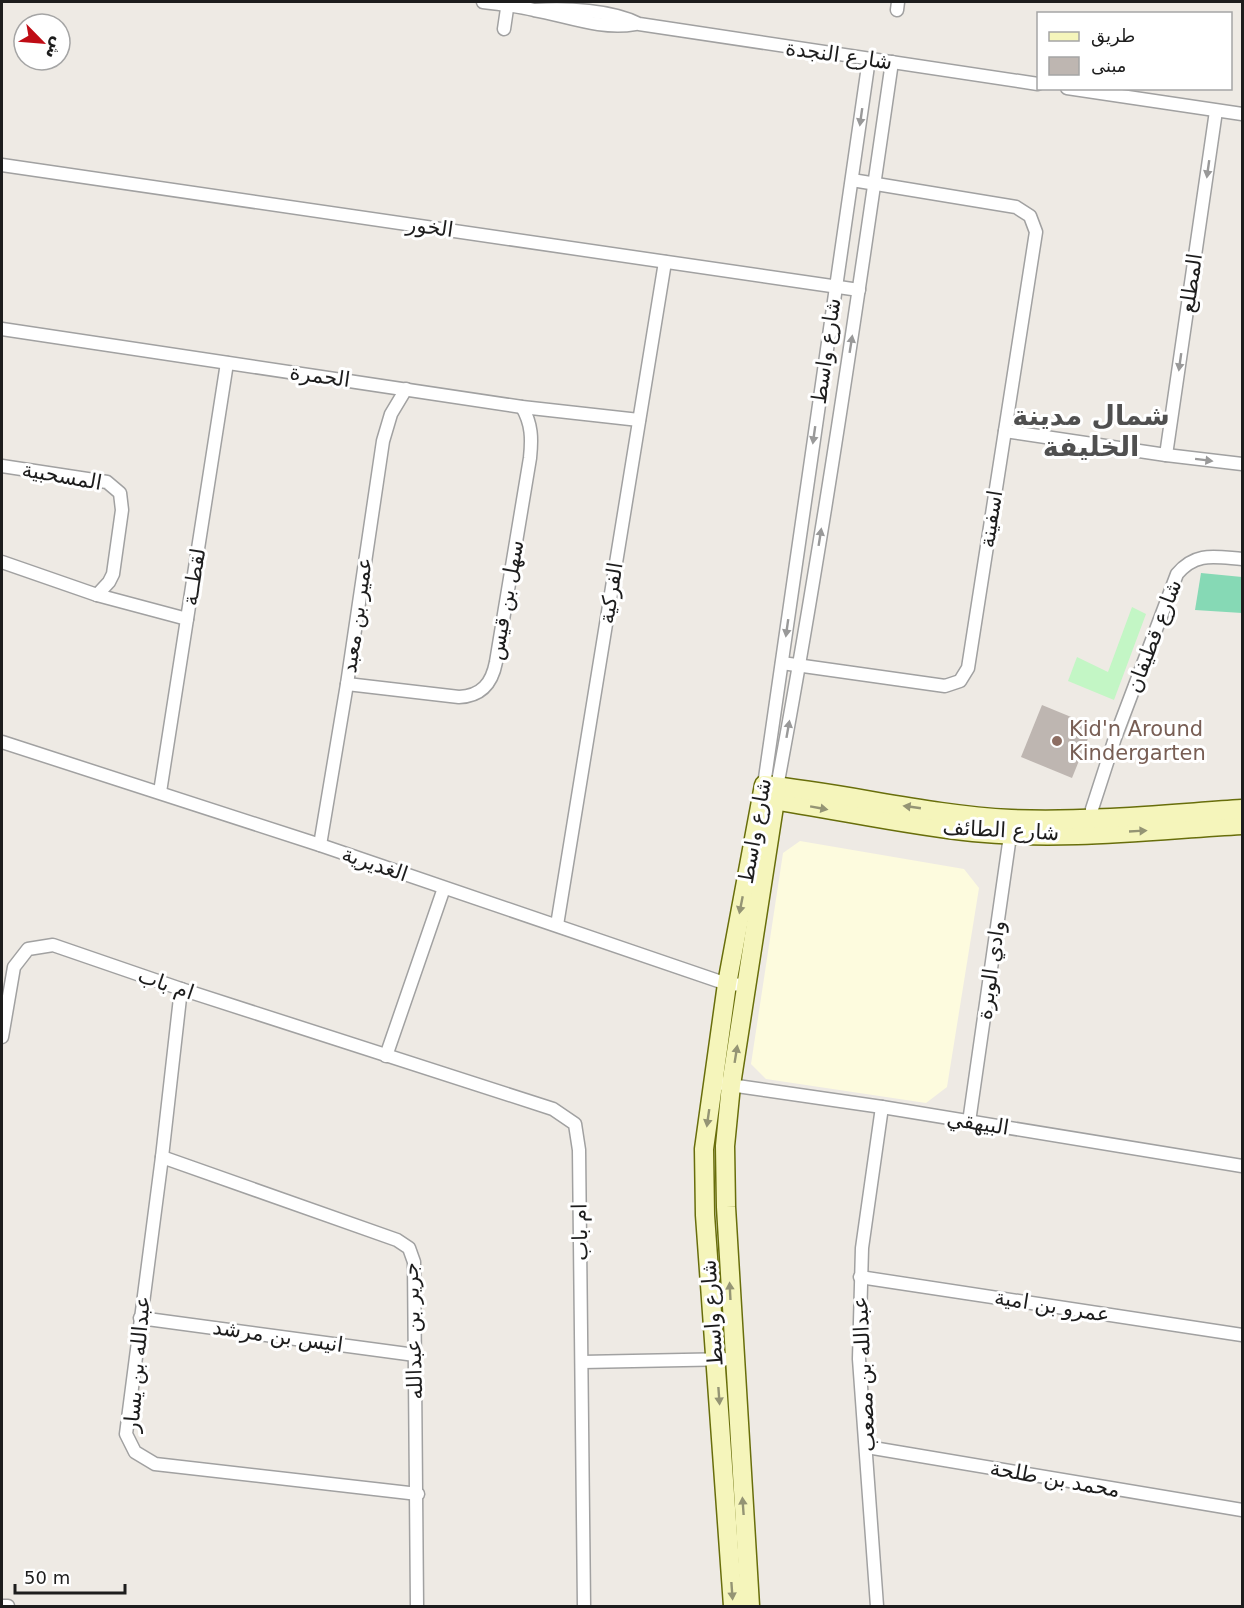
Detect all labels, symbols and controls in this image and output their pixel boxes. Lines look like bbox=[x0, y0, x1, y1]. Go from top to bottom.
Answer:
north arrow bbox=[12, 12, 72, 72]
legend bbox=[1037, 12, 1232, 90]
text: طريق bbox=[1091, 25, 1135, 47]
text: ش bbox=[42, 34, 68, 62]
street label: شارع النجدة bbox=[784, 36, 894, 74]
text: مبنى bbox=[1091, 55, 1127, 76]
one-way arrow bbox=[856, 108, 865, 127]
one-way arrow bbox=[1203, 159, 1212, 178]
street label: الخور bbox=[404, 212, 455, 242]
street label: المطلع bbox=[1175, 252, 1207, 314]
street label: شارع واسط bbox=[807, 296, 845, 406]
one-way arrow bbox=[846, 335, 855, 354]
one-way arrow bbox=[1175, 352, 1184, 371]
street label: الحمرة bbox=[288, 360, 352, 392]
district label: شمال مدينة الخليفة bbox=[1012, 400, 1170, 462]
one-way arrow bbox=[810, 425, 819, 444]
one-way arrow bbox=[1195, 455, 1214, 464]
street label: المسحبية bbox=[20, 457, 104, 495]
street label: اسفينة bbox=[975, 488, 1007, 550]
one-way arrow bbox=[816, 527, 825, 546]
street label: سهل بن قيس bbox=[484, 538, 528, 662]
street label: لقطــة bbox=[178, 547, 210, 607]
street label: عمير بن معبد bbox=[337, 556, 377, 674]
street label: الفركية bbox=[594, 560, 628, 626]
street label: شارع قطيفان bbox=[1121, 576, 1187, 696]
one-way arrow bbox=[782, 618, 791, 637]
place label: Kid'n Around Kindergarten bbox=[1069, 717, 1206, 765]
one-way arrow bbox=[784, 719, 793, 738]
marker: Kid'n Around Kindergarten bbox=[1050, 734, 1064, 748]
street label: شارع واسط bbox=[734, 776, 776, 886]
one-way arrow bbox=[902, 803, 921, 812]
one-way arrow bbox=[809, 804, 828, 813]
street label: شارع الطائف bbox=[942, 815, 1060, 845]
one-way arrow bbox=[1128, 827, 1147, 836]
street label: الغديرية bbox=[339, 842, 411, 886]
one-way arrow bbox=[736, 896, 745, 915]
street label: وادي الوبرة bbox=[972, 919, 1010, 1021]
street label: ام باب bbox=[135, 963, 197, 1005]
one-way arrow bbox=[732, 1045, 741, 1064]
street label: البيهقي bbox=[945, 1106, 1011, 1140]
one-way arrow bbox=[704, 1109, 713, 1128]
street label: ام باب bbox=[567, 1203, 593, 1261]
street label: شارع واسط bbox=[696, 1259, 728, 1367]
street label: جرير بن عبدالله bbox=[399, 1262, 427, 1400]
one-way arrow bbox=[726, 1281, 735, 1300]
street label: عمرو بن امية bbox=[993, 1285, 1111, 1327]
street label: عبدالله بن يسار bbox=[119, 1295, 155, 1434]
street label: عبدالله بن مصعب bbox=[848, 1296, 880, 1452]
street label: انيس بن مرشد bbox=[211, 1315, 345, 1357]
one-way arrow bbox=[714, 1387, 723, 1406]
street label: محمد بن طلحة bbox=[988, 1456, 1122, 1502]
one-way arrow bbox=[739, 1497, 748, 1516]
scale bar bbox=[15, 1557, 124, 1595]
text: 50 m bbox=[24, 1567, 70, 1588]
one-way arrow bbox=[727, 1581, 737, 1600]

